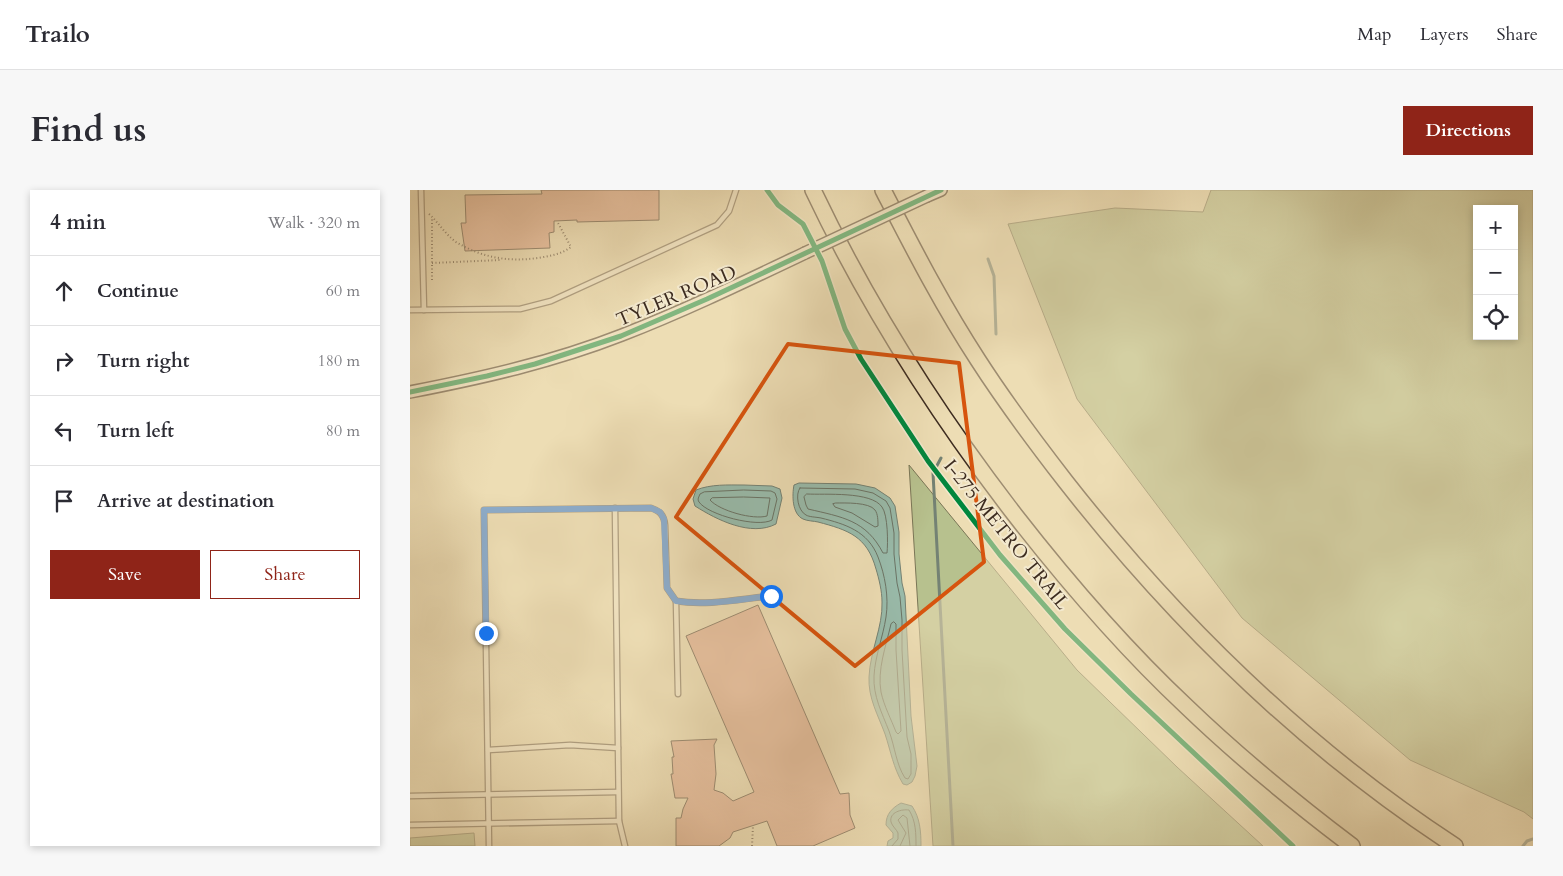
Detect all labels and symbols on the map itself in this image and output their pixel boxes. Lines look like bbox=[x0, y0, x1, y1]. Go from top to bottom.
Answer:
street label: TYLER ROAD bbox=[612, 259, 740, 333]
street label: I-275 METRO TRAIL bbox=[938, 454, 1075, 616]
route start bbox=[760, 585, 783, 608]
route end bbox=[475, 622, 498, 645]

